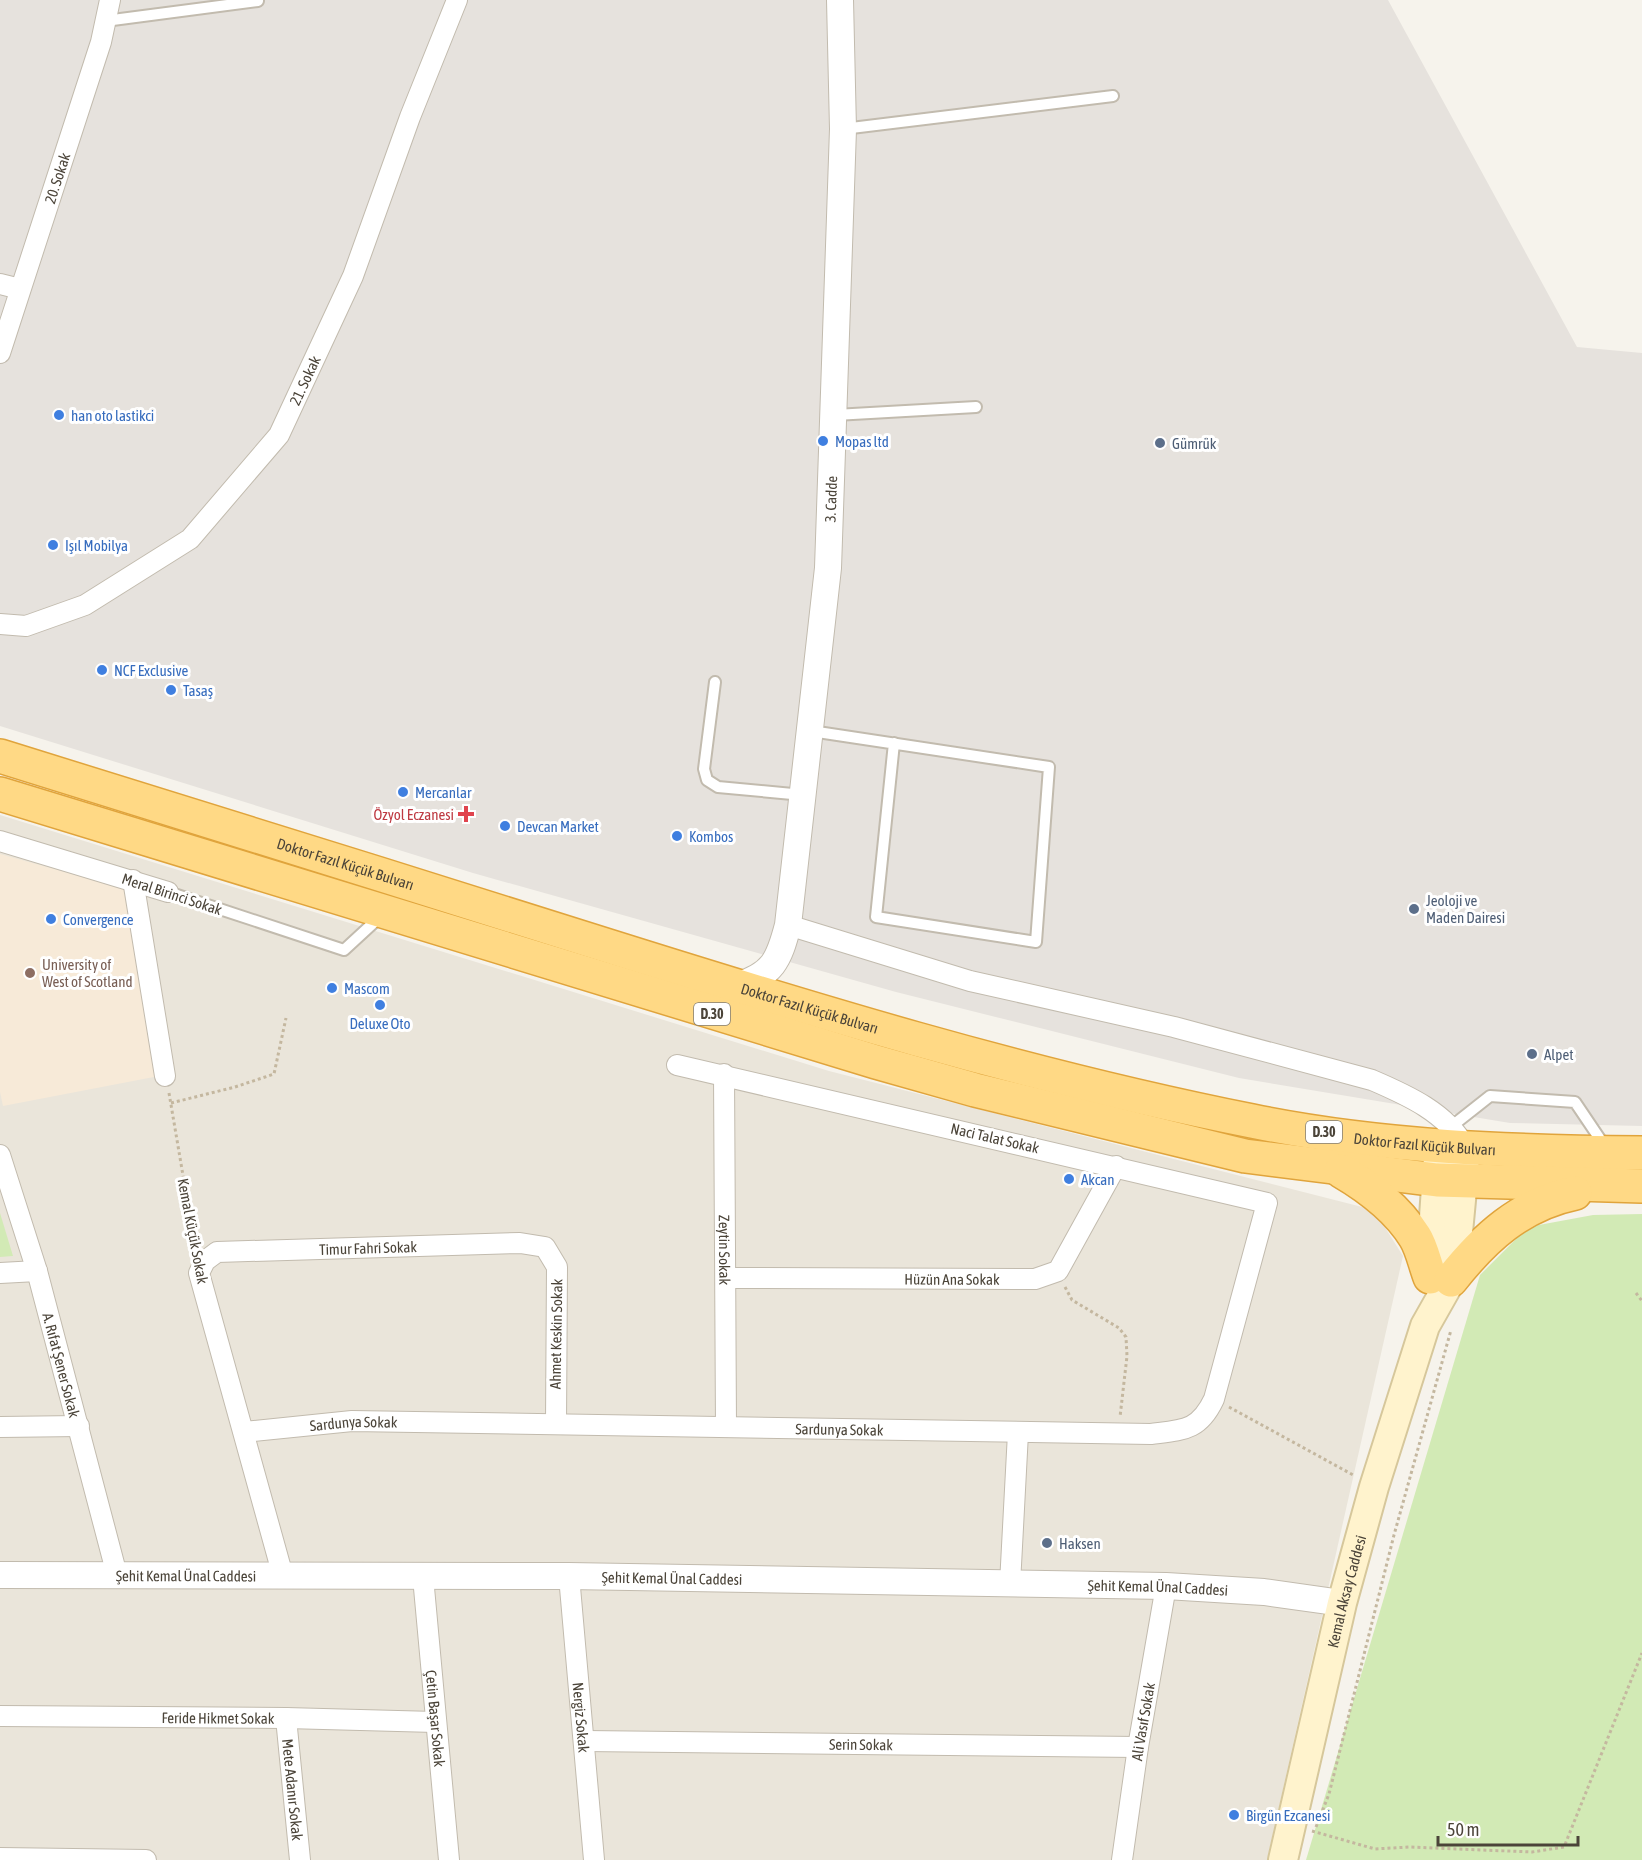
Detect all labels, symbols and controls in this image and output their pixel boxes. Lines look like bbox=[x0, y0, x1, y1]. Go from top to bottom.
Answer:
street label: 20. Sokak bbox=[41, 150, 73, 206]
street label: 21. Sokak bbox=[286, 353, 323, 408]
place label: han oto lastikci bbox=[71, 407, 154, 424]
marker: han oto lastikci bbox=[52, 408, 66, 422]
place label: Mopas ltd bbox=[835, 433, 889, 450]
marker: Mopas ltd bbox=[816, 434, 830, 448]
place label: Gümrük bbox=[1172, 435, 1217, 452]
marker: Gümrük bbox=[1153, 436, 1167, 450]
street label: 3. Cadde bbox=[821, 475, 840, 523]
place label: Işıl Mobilya bbox=[65, 537, 128, 554]
marker: Işıl Mobilya bbox=[46, 538, 60, 552]
place label: NCF Exclusive bbox=[114, 662, 189, 679]
marker: NCF Exclusive bbox=[95, 663, 109, 677]
place label: Tasaş bbox=[183, 682, 213, 699]
marker: Tasaş bbox=[164, 683, 178, 697]
place label: Mercanlar bbox=[415, 784, 472, 801]
marker: Mercanlar bbox=[396, 785, 410, 799]
place label: Özyol Eczanesi bbox=[374, 806, 454, 823]
marker: Özyol Eczanesi bbox=[459, 807, 473, 821]
place label: Devcan Market bbox=[517, 818, 599, 835]
marker: Devcan Market bbox=[498, 819, 512, 833]
place label: Kombos bbox=[689, 828, 733, 845]
marker: Kombos bbox=[670, 829, 684, 843]
street label: Doktor Fazıl Küçük Bulvarı bbox=[275, 834, 416, 893]
street label: Meral Birinci Sokak bbox=[120, 870, 225, 918]
place label: Jeoloji ve Maden Dairesi bbox=[1426, 892, 1505, 926]
marker: Jeoloji ve Maden Dairesi bbox=[1407, 902, 1421, 916]
place label: Convergence bbox=[63, 911, 134, 928]
marker: Convergence bbox=[44, 912, 58, 926]
place label: University of West of Scotland bbox=[42, 956, 133, 990]
marker: University of West of Scotland bbox=[23, 966, 37, 980]
street label: Doktor Fazıl Küçük Bulvarı bbox=[739, 979, 880, 1036]
place label: Mascom bbox=[344, 980, 390, 997]
marker: Mascom bbox=[325, 981, 339, 995]
marker: Deluxe Oto bbox=[373, 998, 387, 1012]
road number: D.30 bbox=[694, 1003, 730, 1025]
place label: Deluxe Oto bbox=[349, 1015, 411, 1032]
place label: Alpet bbox=[1544, 1046, 1574, 1063]
marker: Alpet bbox=[1525, 1047, 1539, 1061]
street label: Naci Talat Sokak bbox=[949, 1120, 1041, 1157]
road number: D.30 bbox=[1306, 1121, 1342, 1143]
street label: Doktor Fazıl Küçük Bulvarı bbox=[1353, 1129, 1496, 1158]
place label: Akcan bbox=[1081, 1171, 1114, 1188]
marker: Akcan bbox=[1062, 1172, 1076, 1186]
street label: Kemal Küçük Sokak bbox=[174, 1177, 212, 1286]
street label: Zeytin Sokak bbox=[716, 1215, 734, 1286]
street label: Timur Fahri Sokak bbox=[319, 1238, 418, 1257]
street label: Hüzün Ana Sokak bbox=[904, 1270, 1000, 1287]
street label: Ahmet Keskin Sokak bbox=[547, 1278, 565, 1389]
street label: A. Rıfat Şener Sokak bbox=[40, 1311, 84, 1420]
street label: Sardunya Sokak bbox=[309, 1412, 398, 1434]
street label: Sardunya Sokak bbox=[795, 1420, 884, 1438]
street label: Kemal Aksay Caddesi bbox=[1324, 1533, 1369, 1649]
place label: Haksen bbox=[1059, 1535, 1101, 1552]
marker: Haksen bbox=[1040, 1536, 1054, 1550]
street label: Şehit Kemal Ünal Caddesi bbox=[116, 1567, 256, 1584]
street label: Şehit Kemal Ünal Caddesi bbox=[602, 1568, 742, 1587]
street label: Şehit Kemal Ünal Caddesi bbox=[1087, 1576, 1229, 1598]
street label: Çetin Başar Sokak bbox=[423, 1669, 449, 1768]
street label: Ali Vasıf Sokak bbox=[1128, 1681, 1158, 1762]
street label: Nergiz Sokak bbox=[570, 1682, 593, 1754]
street label: Feride Hikmet Sokak bbox=[162, 1709, 275, 1726]
street label: Serin Sokak bbox=[829, 1735, 893, 1753]
street label: Mete Adanır Sokak bbox=[280, 1738, 307, 1842]
place label: Birgün Ezcanesi bbox=[1246, 1807, 1331, 1824]
marker: Birgün Ezcanesi bbox=[1227, 1808, 1241, 1822]
scale bar bbox=[1438, 1809, 1578, 1847]
text: 50 m bbox=[1447, 1819, 1479, 1840]

